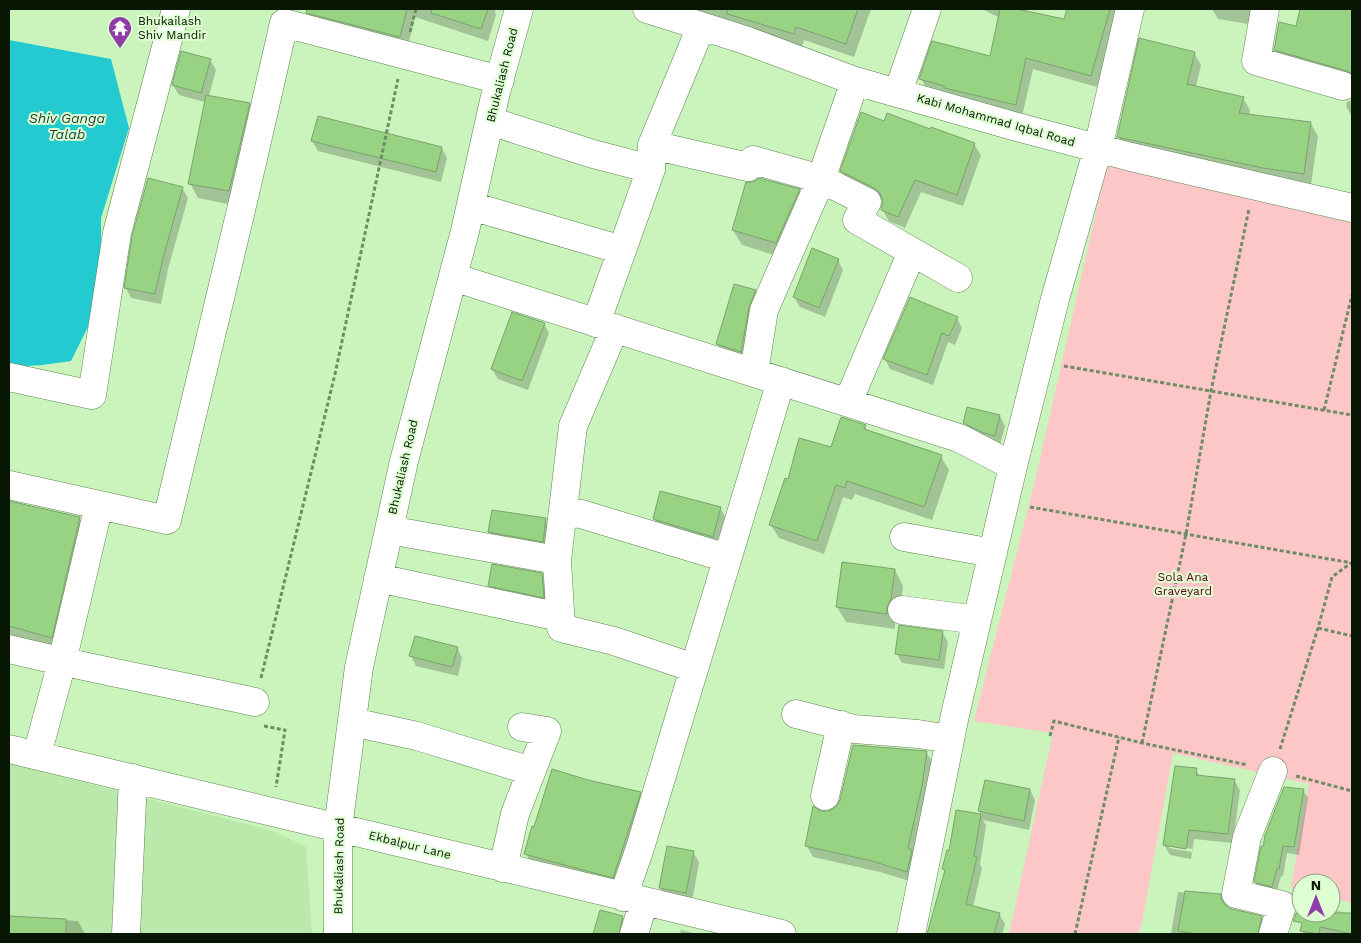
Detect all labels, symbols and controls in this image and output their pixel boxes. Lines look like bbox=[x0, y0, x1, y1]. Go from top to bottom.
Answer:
place label: Bhukailash Shiv Mandir bbox=[138, 14, 206, 42]
temple icon: Bhukailash Shiv Mandir bbox=[107, 15, 133, 49]
street label: Bhukaliash Road bbox=[483, 26, 521, 124]
street label: Kabi Mohammad Iqbal Road bbox=[915, 91, 1077, 149]
water label: Shiv Ganga Talab bbox=[29, 110, 106, 142]
street label: Bhukaliash Road bbox=[385, 418, 421, 516]
park label: Sola Ana Graveyard bbox=[1154, 570, 1212, 598]
street label: Bhukaliash Road bbox=[331, 817, 347, 915]
street label: Ekbalpur Lane bbox=[367, 828, 453, 862]
north arrow bbox=[1291, 873, 1341, 923]
text: N bbox=[1311, 877, 1321, 893]

